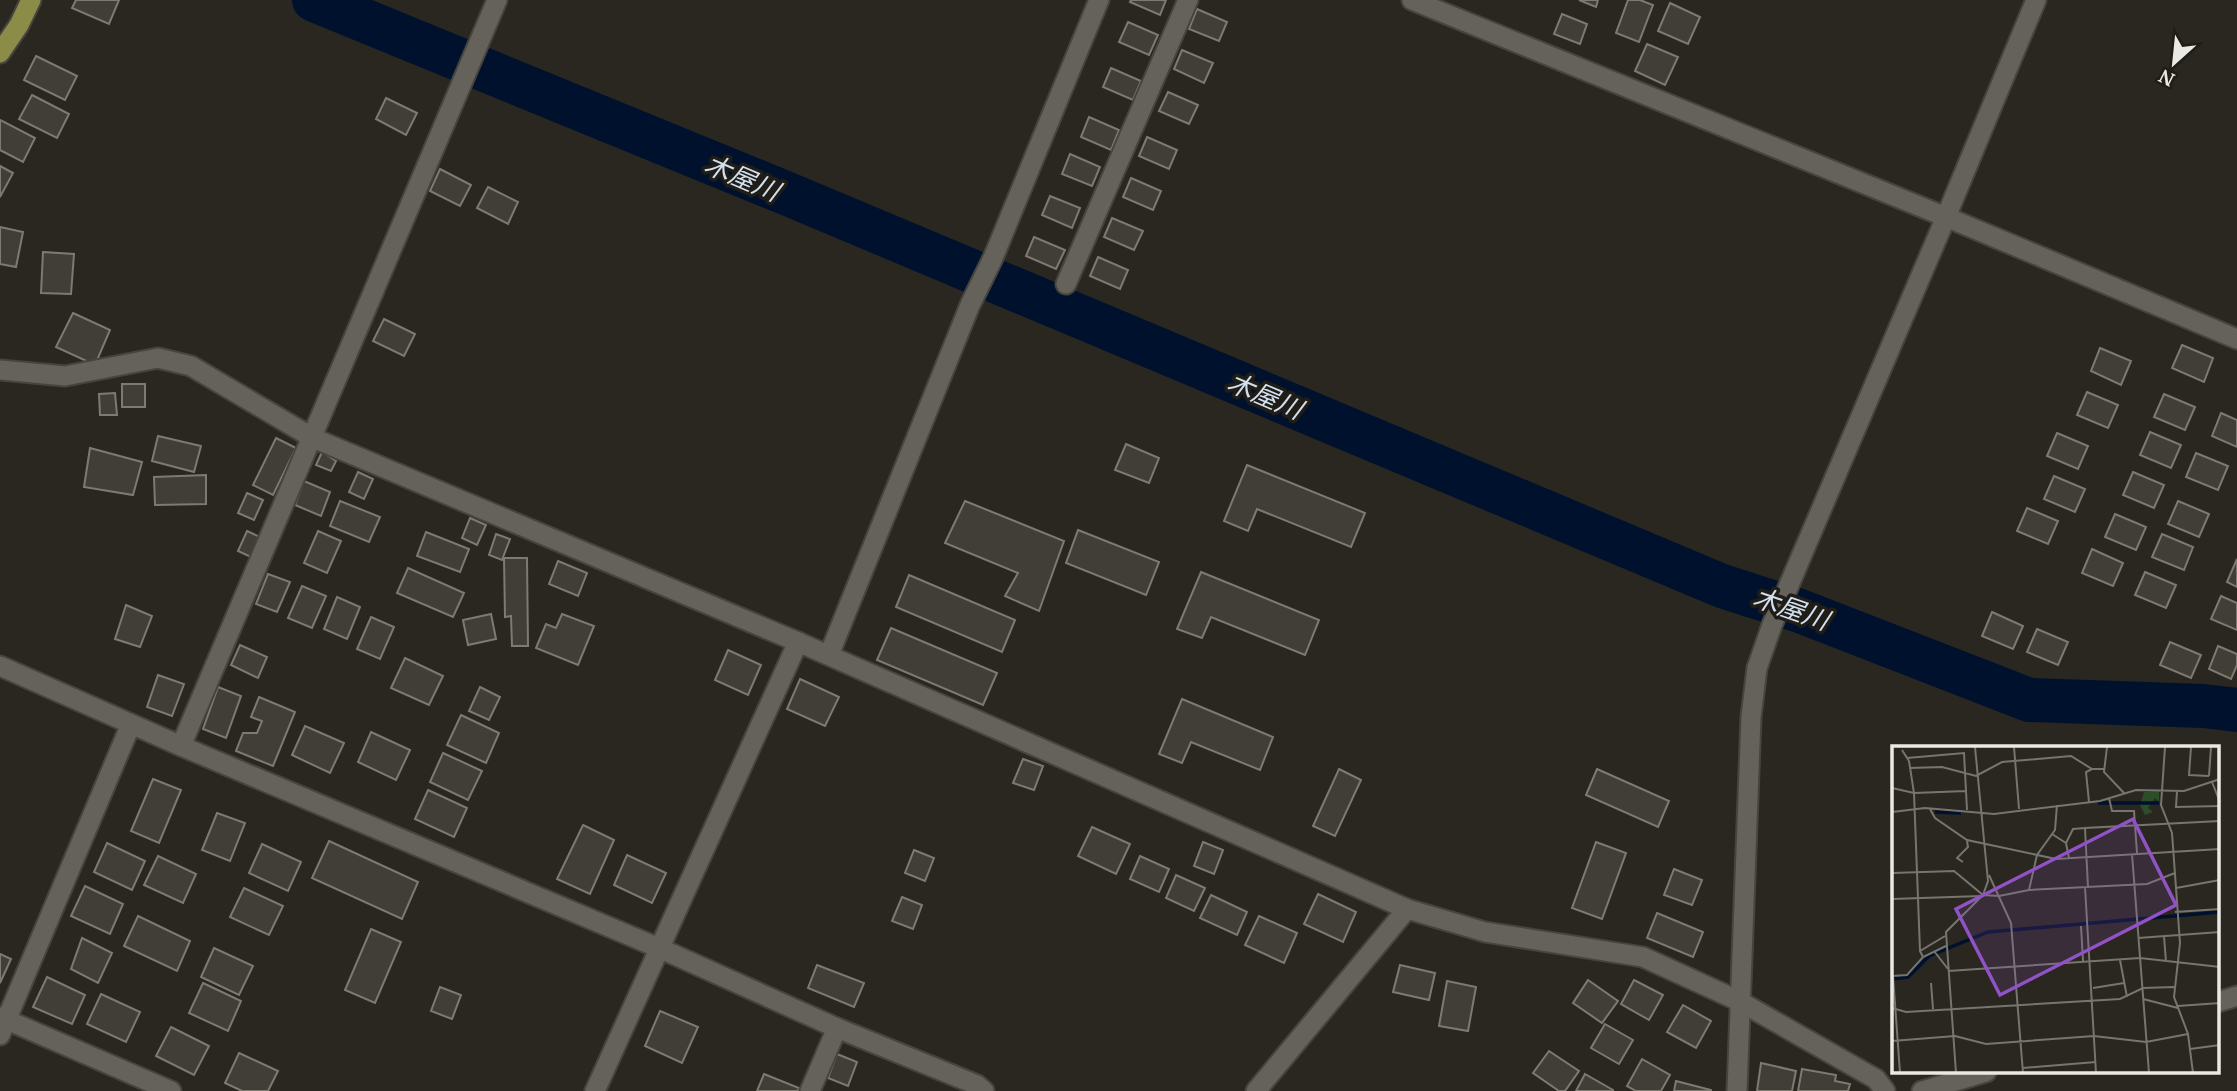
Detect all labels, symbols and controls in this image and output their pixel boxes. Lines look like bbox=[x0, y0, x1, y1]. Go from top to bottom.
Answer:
north arrow bbox=[2139, 28, 2209, 98]
text: N bbox=[2153, 64, 2178, 93]
water label: 木屋川 bbox=[700, 146, 788, 209]
water label: 木屋川 bbox=[1223, 364, 1311, 427]
water label: 木屋川 bbox=[1749, 579, 1837, 638]
inset map bbox=[1892, 746, 2220, 1074]

